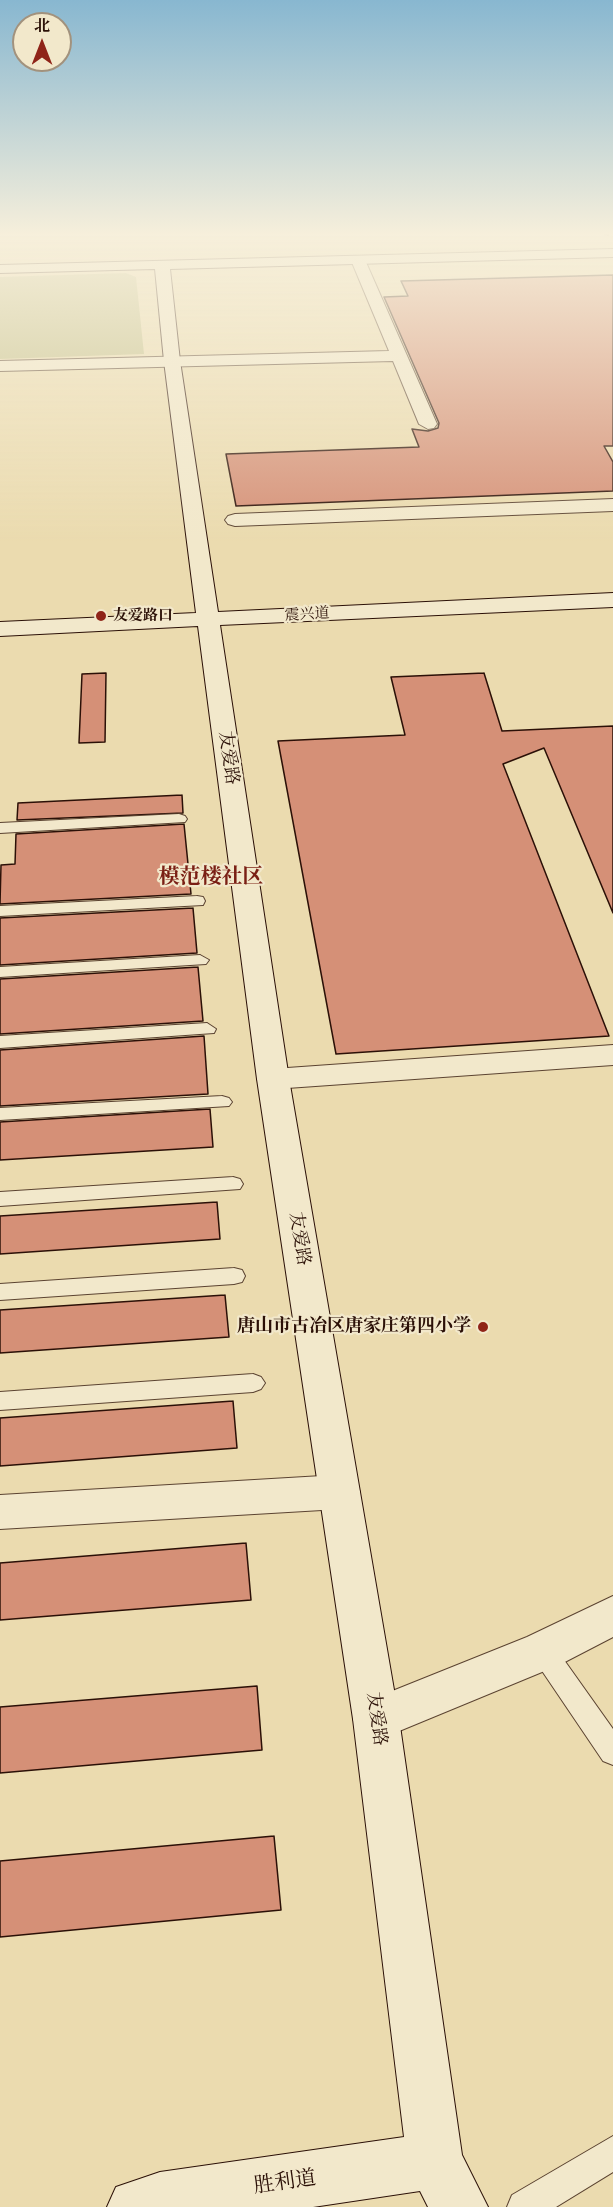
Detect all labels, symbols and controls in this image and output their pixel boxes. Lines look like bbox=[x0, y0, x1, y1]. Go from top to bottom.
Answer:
north arrow bbox=[12, 12, 72, 72]
text: 北 bbox=[34, 16, 50, 35]
street label: 震兴道 bbox=[284, 605, 330, 625]
place label: 友爱路口 bbox=[113, 607, 173, 625]
marker: 友爱路口 bbox=[94, 609, 108, 623]
street label: 友爱路 bbox=[214, 730, 242, 786]
district label: 模范楼社区 bbox=[159, 865, 263, 891]
street label: 友爱路 bbox=[284, 1211, 314, 1267]
place label: 唐山市古冶区唐家庄第四小学 bbox=[237, 1316, 471, 1338]
marker: 唐山市古冶区唐家庄第四小学 bbox=[476, 1320, 490, 1334]
street label: 友爱路 bbox=[362, 1691, 390, 1747]
street label: 胜利道 bbox=[252, 2166, 318, 2200]

